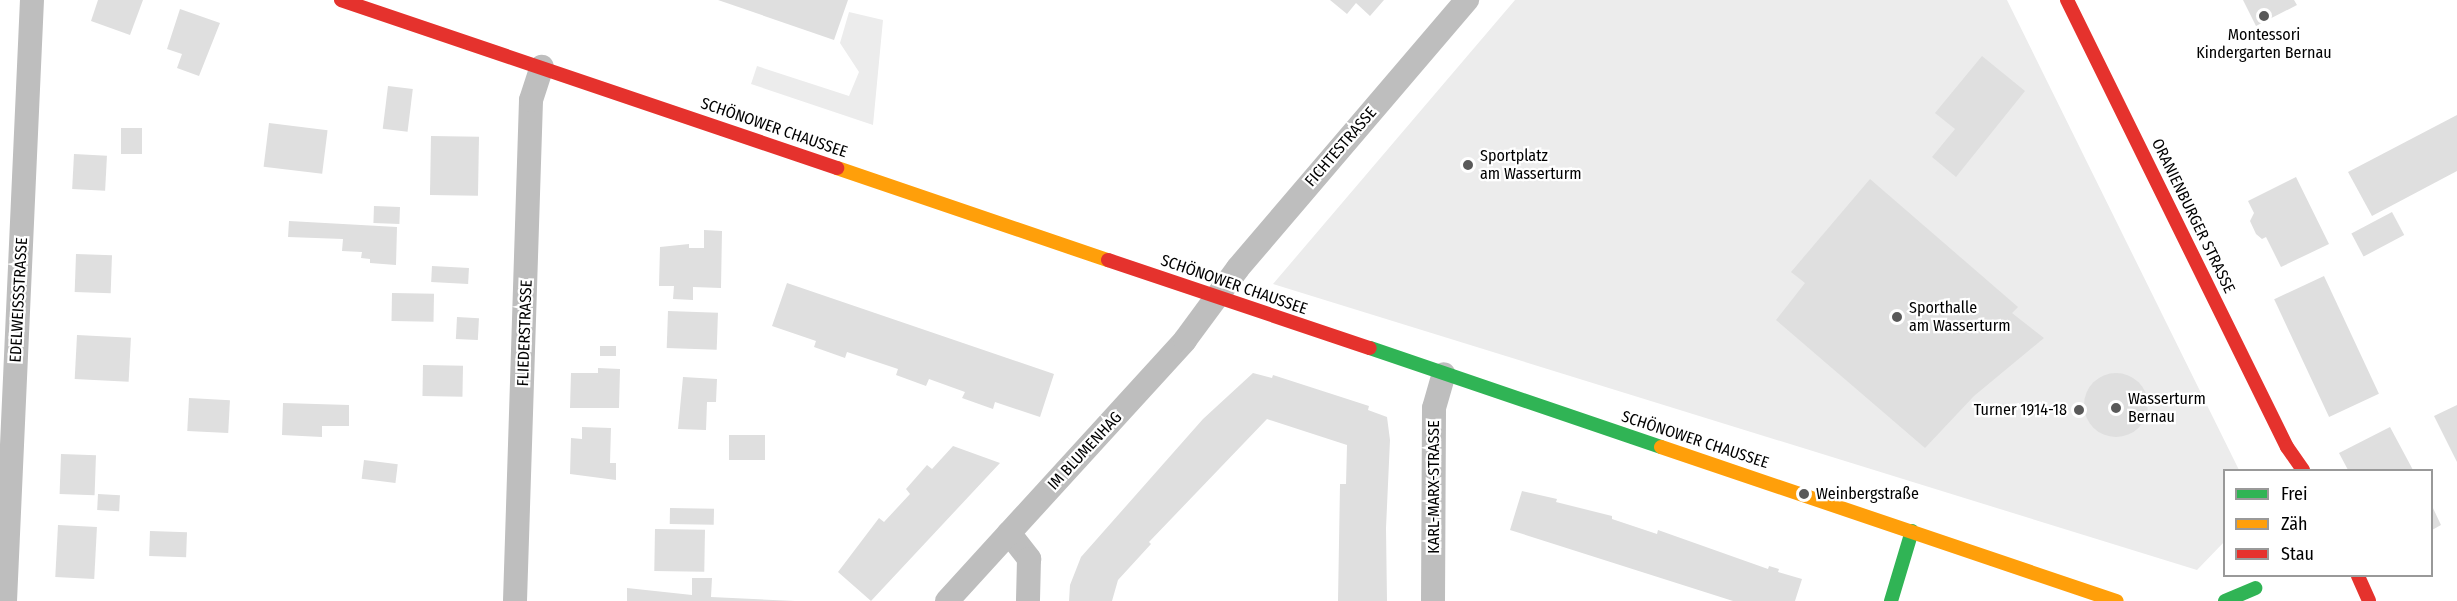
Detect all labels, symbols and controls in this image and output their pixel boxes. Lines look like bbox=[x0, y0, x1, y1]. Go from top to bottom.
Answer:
marker: Montessori Kindergarten Bernau bbox=[2257, 9, 2271, 23]
place label: Montessori Kindergarten Bernau bbox=[2196, 25, 2332, 63]
street label: SCHÖNOWER CHAUSSEE bbox=[698, 94, 850, 162]
street label: FICHTESTRASSE bbox=[1301, 103, 1381, 191]
street label: ORANIENBURGER STRASSE bbox=[2147, 136, 2239, 296]
place label: Sportplatz am Wasserturm bbox=[1480, 146, 1582, 184]
marker: Sportplatz am Wasserturm bbox=[1461, 158, 1475, 172]
street label: EDELWEISSSTRASSE bbox=[6, 237, 32, 363]
street label: SCHÖNOWER CHAUSSEE bbox=[1158, 251, 1310, 319]
street label: FLIEDERSTRASSE bbox=[514, 279, 536, 387]
place label: Sporthalle am Wasserturm bbox=[1909, 298, 2011, 336]
marker: Sporthalle am Wasserturm bbox=[1890, 310, 1904, 324]
place label: Wasserturm Bernau bbox=[2128, 389, 2206, 427]
place label: Turner 1914-18 bbox=[1974, 400, 2067, 420]
marker: Wasserturm Bernau bbox=[2109, 401, 2123, 415]
marker: Turner 1914-18 bbox=[2072, 403, 2086, 417]
street label: SCHÖNOWER CHAUSSEE bbox=[1619, 407, 1771, 473]
street label: IM BLUMENHAG bbox=[1044, 408, 1126, 494]
street label: KARL-MARX-STRASSE bbox=[1424, 420, 1444, 554]
legend bbox=[2223, 469, 2433, 577]
text: Frei bbox=[2281, 483, 2307, 505]
place label: Weinbergstraße bbox=[1816, 484, 1919, 504]
marker: Weinbergstraße bbox=[1797, 487, 1811, 501]
text: Zäh bbox=[2281, 513, 2308, 535]
text: Stau bbox=[2281, 543, 2314, 565]

